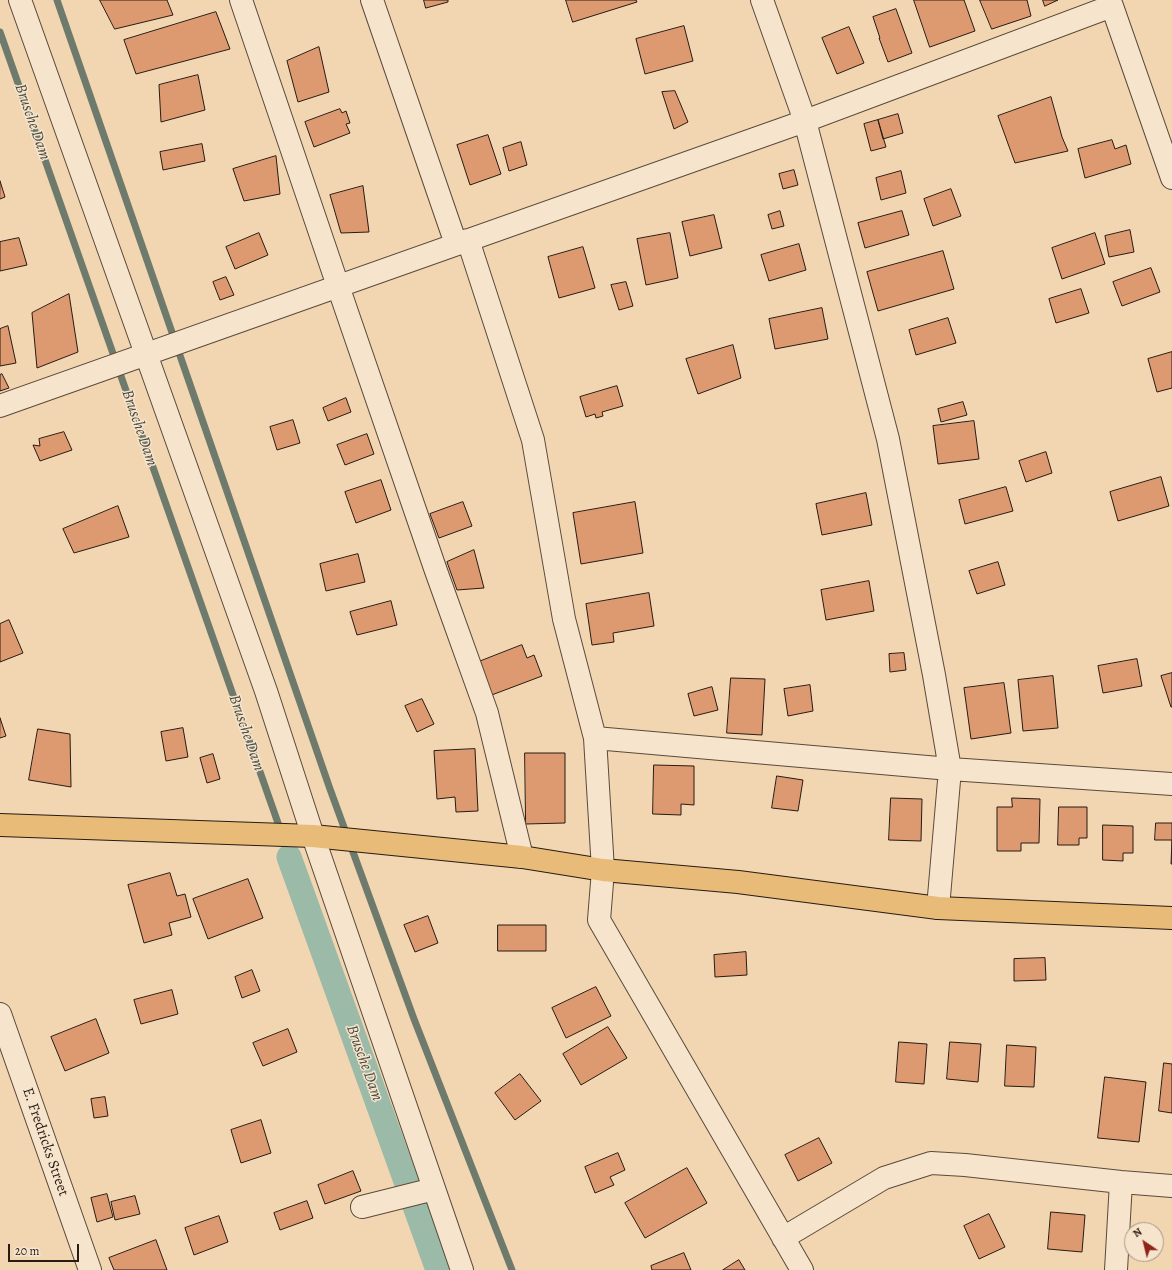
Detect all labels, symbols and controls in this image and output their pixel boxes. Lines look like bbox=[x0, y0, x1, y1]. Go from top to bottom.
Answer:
water label: Brusche Dam bbox=[10, 81, 54, 163]
water label: Brusche Dam bbox=[117, 387, 161, 469]
water label: Brusche Dam bbox=[224, 692, 268, 774]
water label: Brusche Dam bbox=[341, 1022, 387, 1104]
street label: E. Fredricks Street bbox=[18, 1085, 72, 1199]
north arrow bbox=[1124, 1222, 1164, 1262]
text: N bbox=[1130, 1224, 1145, 1241]
scale bar bbox=[10, 1236, 81, 1262]
text: 20 m bbox=[15, 1243, 39, 1259]

